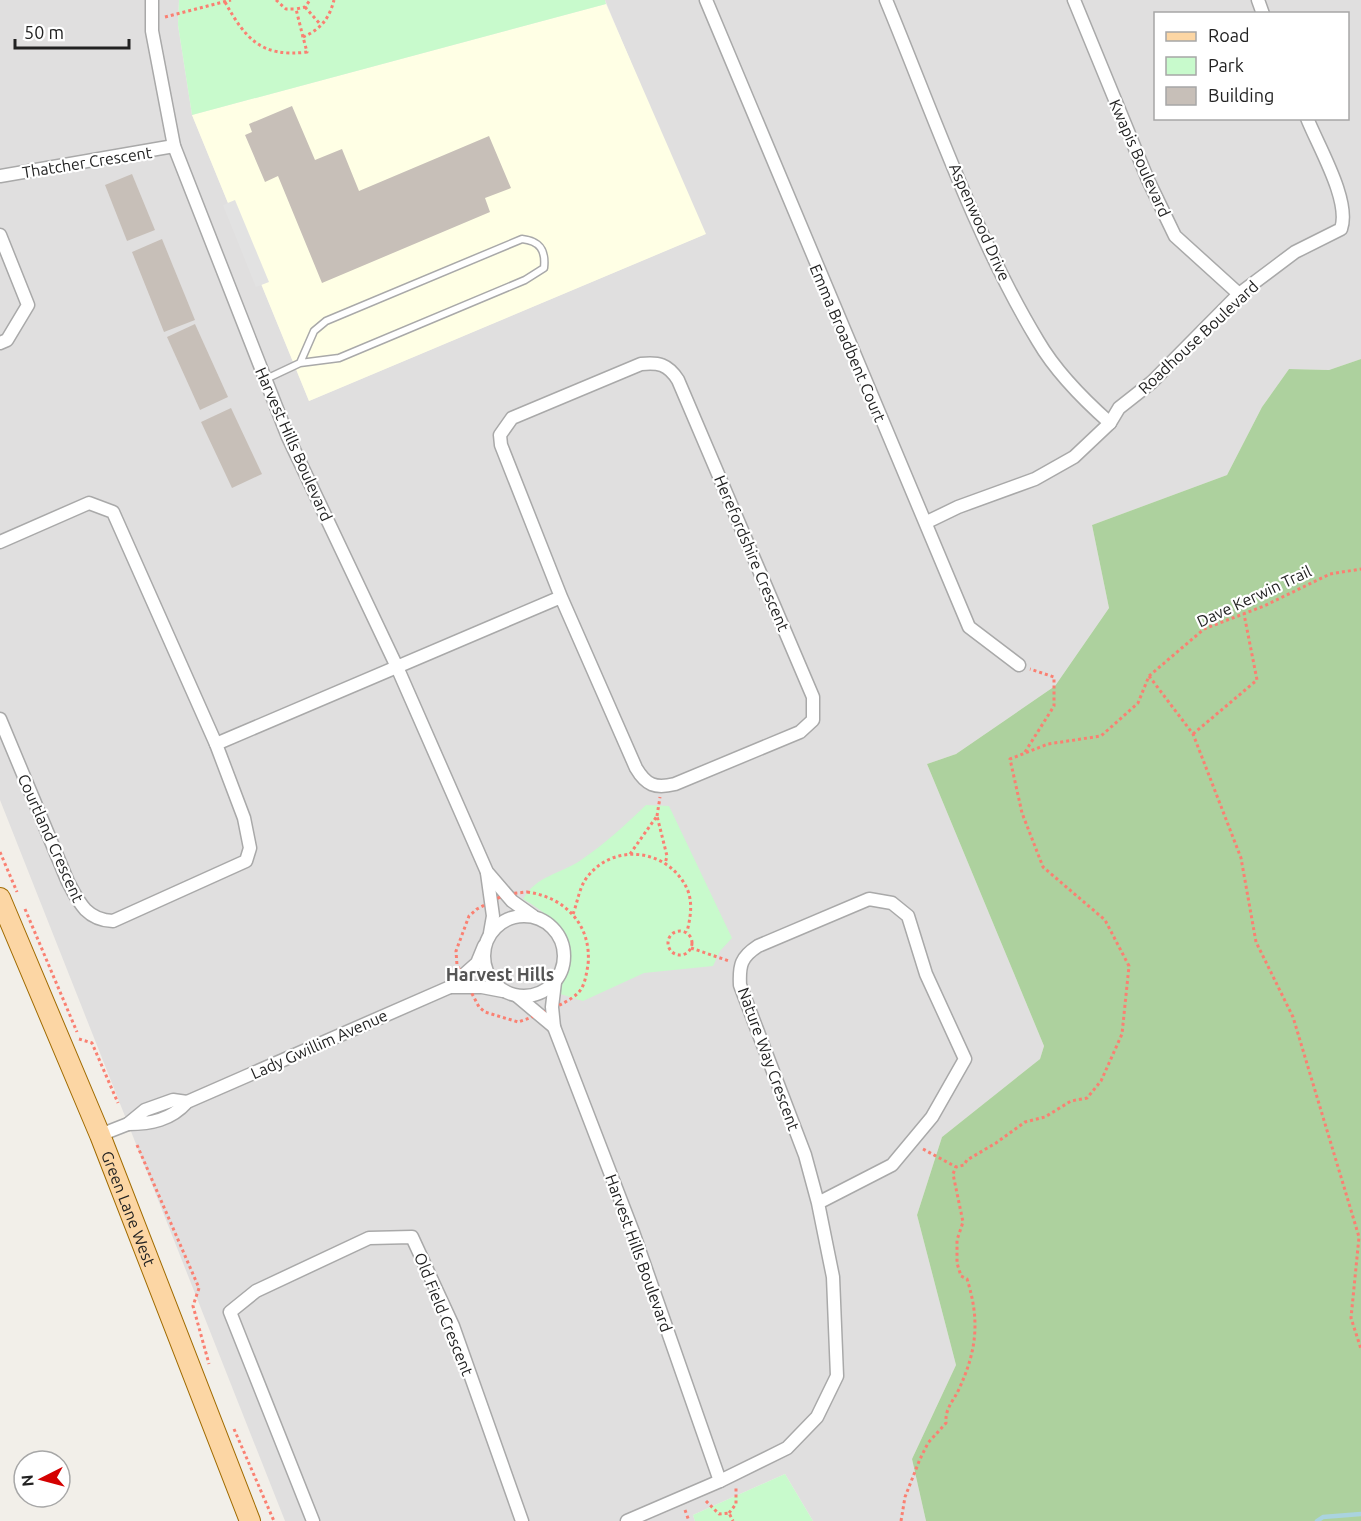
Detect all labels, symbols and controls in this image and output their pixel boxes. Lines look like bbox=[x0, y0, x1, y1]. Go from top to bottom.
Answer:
scale bar bbox=[15, 12, 129, 50]
legend bbox=[1154, 12, 1349, 120]
text: 50 m bbox=[24, 22, 64, 42]
text: Road bbox=[1208, 25, 1250, 45]
text: Park bbox=[1208, 55, 1244, 75]
text: Building bbox=[1208, 85, 1274, 105]
street label: Kwapis Boulevard bbox=[1106, 96, 1174, 220]
street label: Thatcher Crescent bbox=[21, 143, 154, 181]
street label: Aspenwood Drive bbox=[946, 160, 1014, 284]
street label: Emma Broadbent Court bbox=[807, 261, 890, 425]
street label: Roadhouse Boulevard bbox=[1134, 277, 1262, 397]
street label: Harvest Hills Boulevard bbox=[252, 364, 336, 524]
street label: Herefordshire Crescent bbox=[711, 472, 793, 634]
street label: Dave Kerwin Trail bbox=[1194, 562, 1314, 630]
street label: Courtland Crescent bbox=[15, 771, 88, 906]
district label: Harvest Hills bbox=[446, 964, 554, 984]
street label: Nature Way Crescent bbox=[735, 985, 804, 1134]
street label: Lady Gwillim Avenue bbox=[248, 1006, 390, 1082]
street label: Green Lane West bbox=[98, 1148, 159, 1269]
street label: Harvest Hills Boulevard bbox=[602, 1172, 676, 1334]
street label: Old Field Crescent bbox=[411, 1250, 477, 1379]
north arrow bbox=[12, 1449, 72, 1509]
text: N bbox=[18, 1474, 37, 1487]

